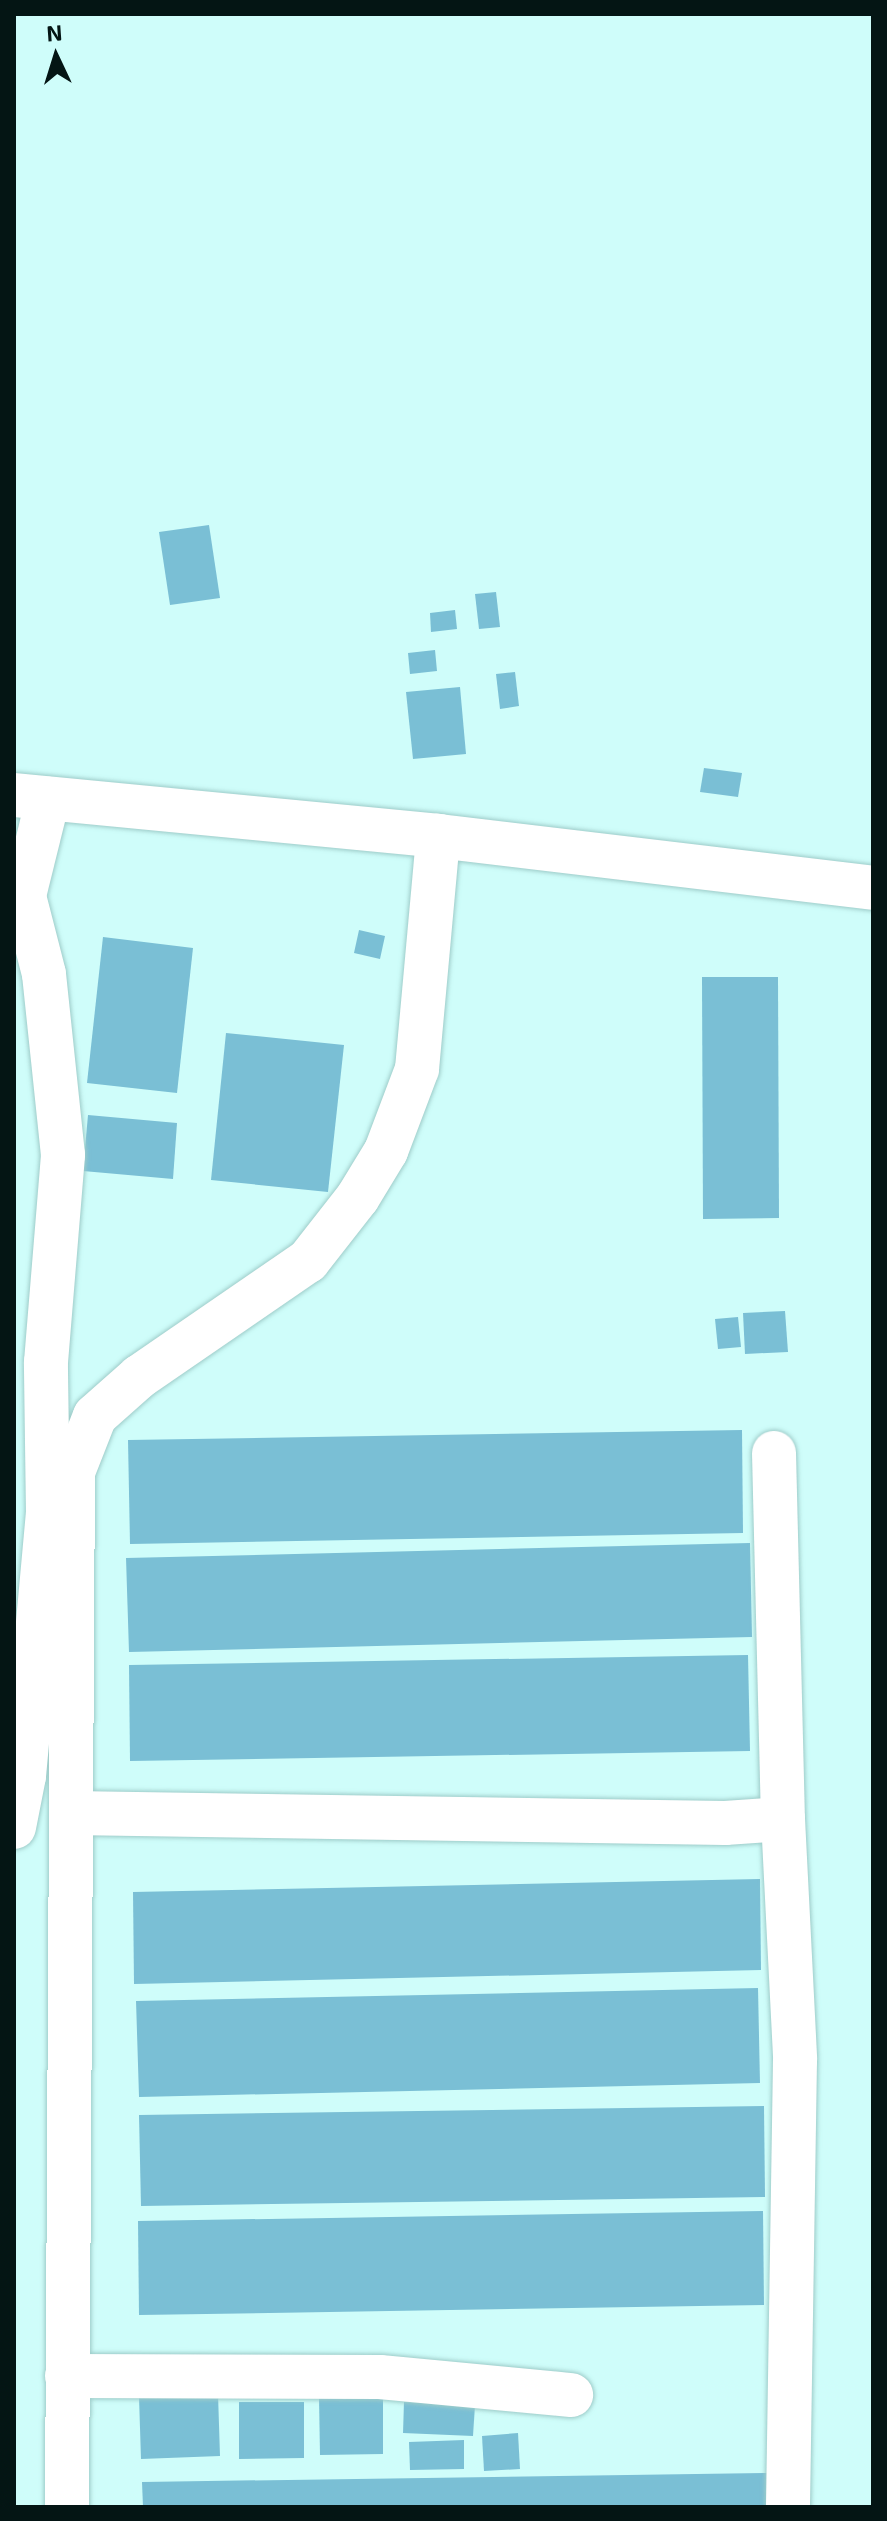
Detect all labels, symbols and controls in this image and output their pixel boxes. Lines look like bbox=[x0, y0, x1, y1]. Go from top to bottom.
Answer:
north arrow bbox=[16, 16, 96, 96]
text: N bbox=[45, 19, 63, 46]

